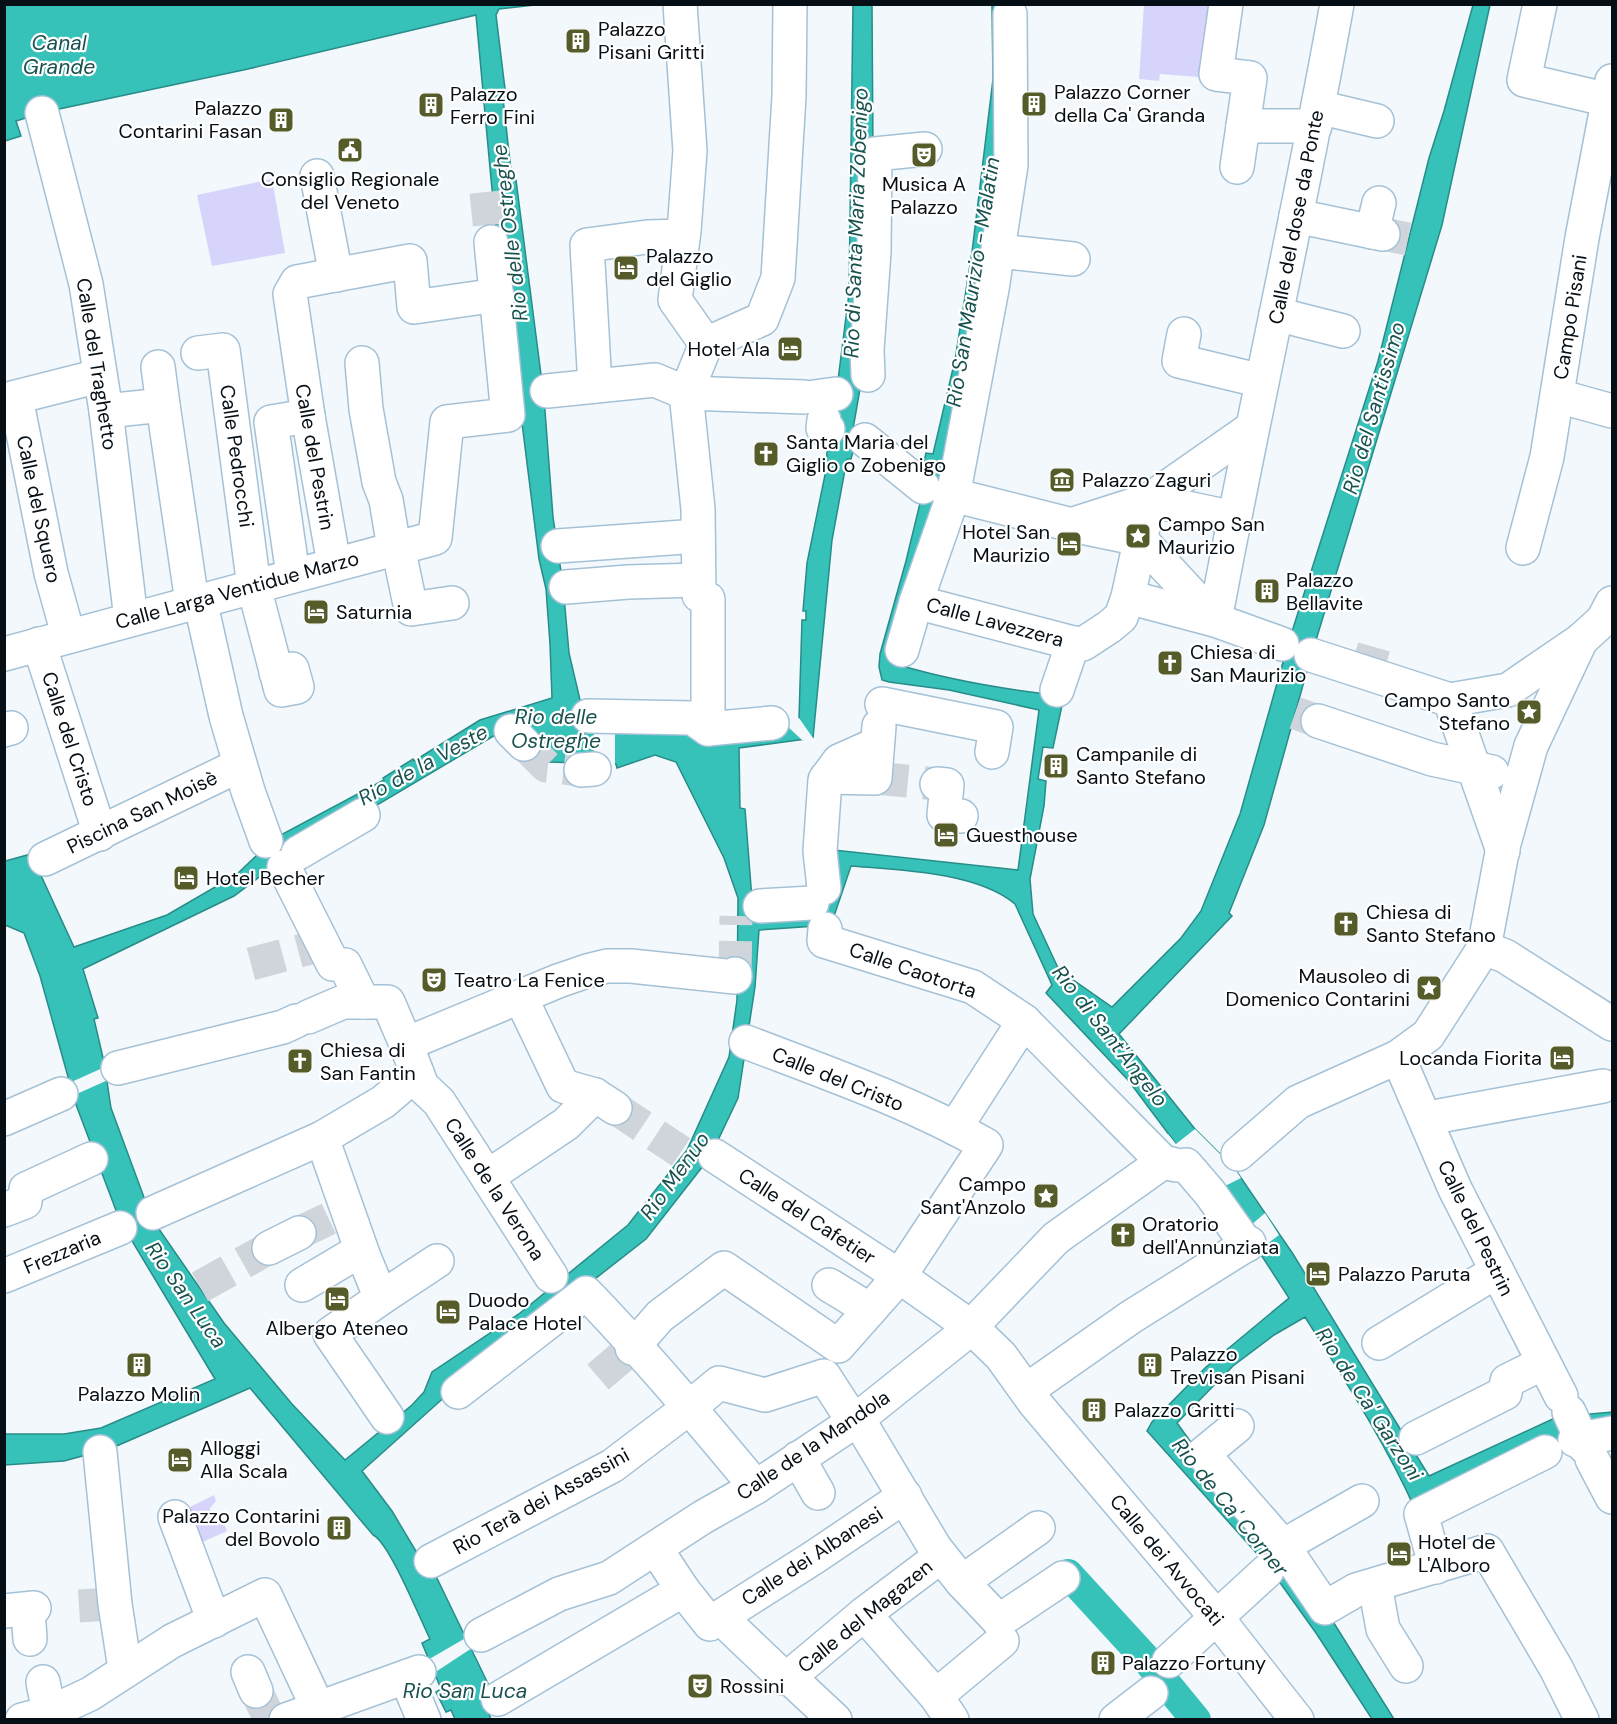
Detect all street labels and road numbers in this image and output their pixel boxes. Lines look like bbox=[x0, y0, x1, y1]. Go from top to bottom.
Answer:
street label: Calle del dose da Ponte bbox=[1262, 108, 1330, 326]
street label: Campo Pisani bbox=[1547, 253, 1593, 381]
street label: Calle del Traghetto bbox=[71, 276, 123, 452]
street label: Calle del Pestrin bbox=[289, 382, 341, 532]
street label: Calle Pedrocchi bbox=[214, 383, 260, 529]
street label: Calle del Squero bbox=[11, 433, 67, 585]
street label: Calle Larga Ventidue Marzo bbox=[112, 545, 362, 635]
street label: Calle Lavezzera bbox=[923, 591, 1067, 653]
street label: Calle del Cristo bbox=[36, 668, 104, 810]
street label: Piscina San Moisè bbox=[62, 764, 222, 860]
street label: Calle Caotorta bbox=[846, 936, 980, 1004]
street label: Calle del Cristo bbox=[768, 1041, 908, 1117]
street label: Calle de la Verona bbox=[439, 1113, 551, 1265]
street label: Calle del Pestrin bbox=[1432, 1156, 1520, 1300]
street label: Calle del Cafetier bbox=[733, 1162, 881, 1270]
street label: Frezzaria bbox=[19, 1224, 105, 1280]
street label: Calle de la Mandola bbox=[731, 1384, 895, 1506]
street label: Rio Terà dei Assassini bbox=[448, 1442, 634, 1560]
street label: Calle dei Avvocati bbox=[1104, 1489, 1230, 1631]
street label: Calle dei Albanesi bbox=[736, 1501, 888, 1611]
street label: Calle del Magazen bbox=[792, 1554, 938, 1678]

